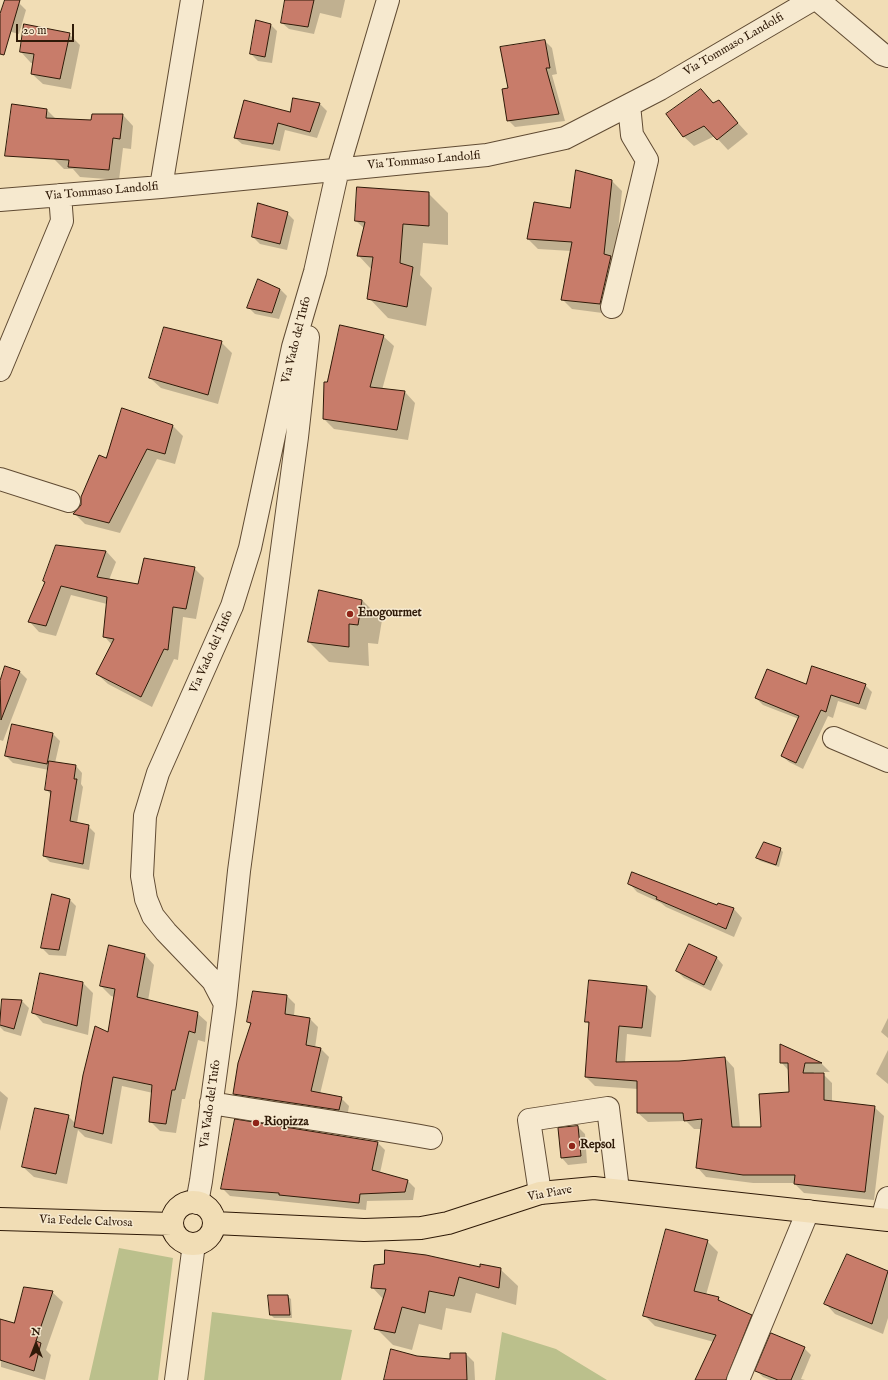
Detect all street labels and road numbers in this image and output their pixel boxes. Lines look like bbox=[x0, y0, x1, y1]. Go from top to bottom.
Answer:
street label: Via Tommaso Landolfi bbox=[681, 10, 787, 80]
street label: Via Tommaso Landolfi bbox=[367, 149, 481, 173]
street label: Via Tommaso Landolfi bbox=[45, 180, 159, 204]
street label: Via Vado del Tufo bbox=[279, 295, 315, 385]
street label: Via Vado del Tufo bbox=[187, 608, 237, 696]
street label: Via Vado del Tufo bbox=[198, 1059, 224, 1149]
street label: Via Piave bbox=[527, 1183, 573, 1205]
street label: Via Fedele Calvosa bbox=[39, 1213, 133, 1231]

